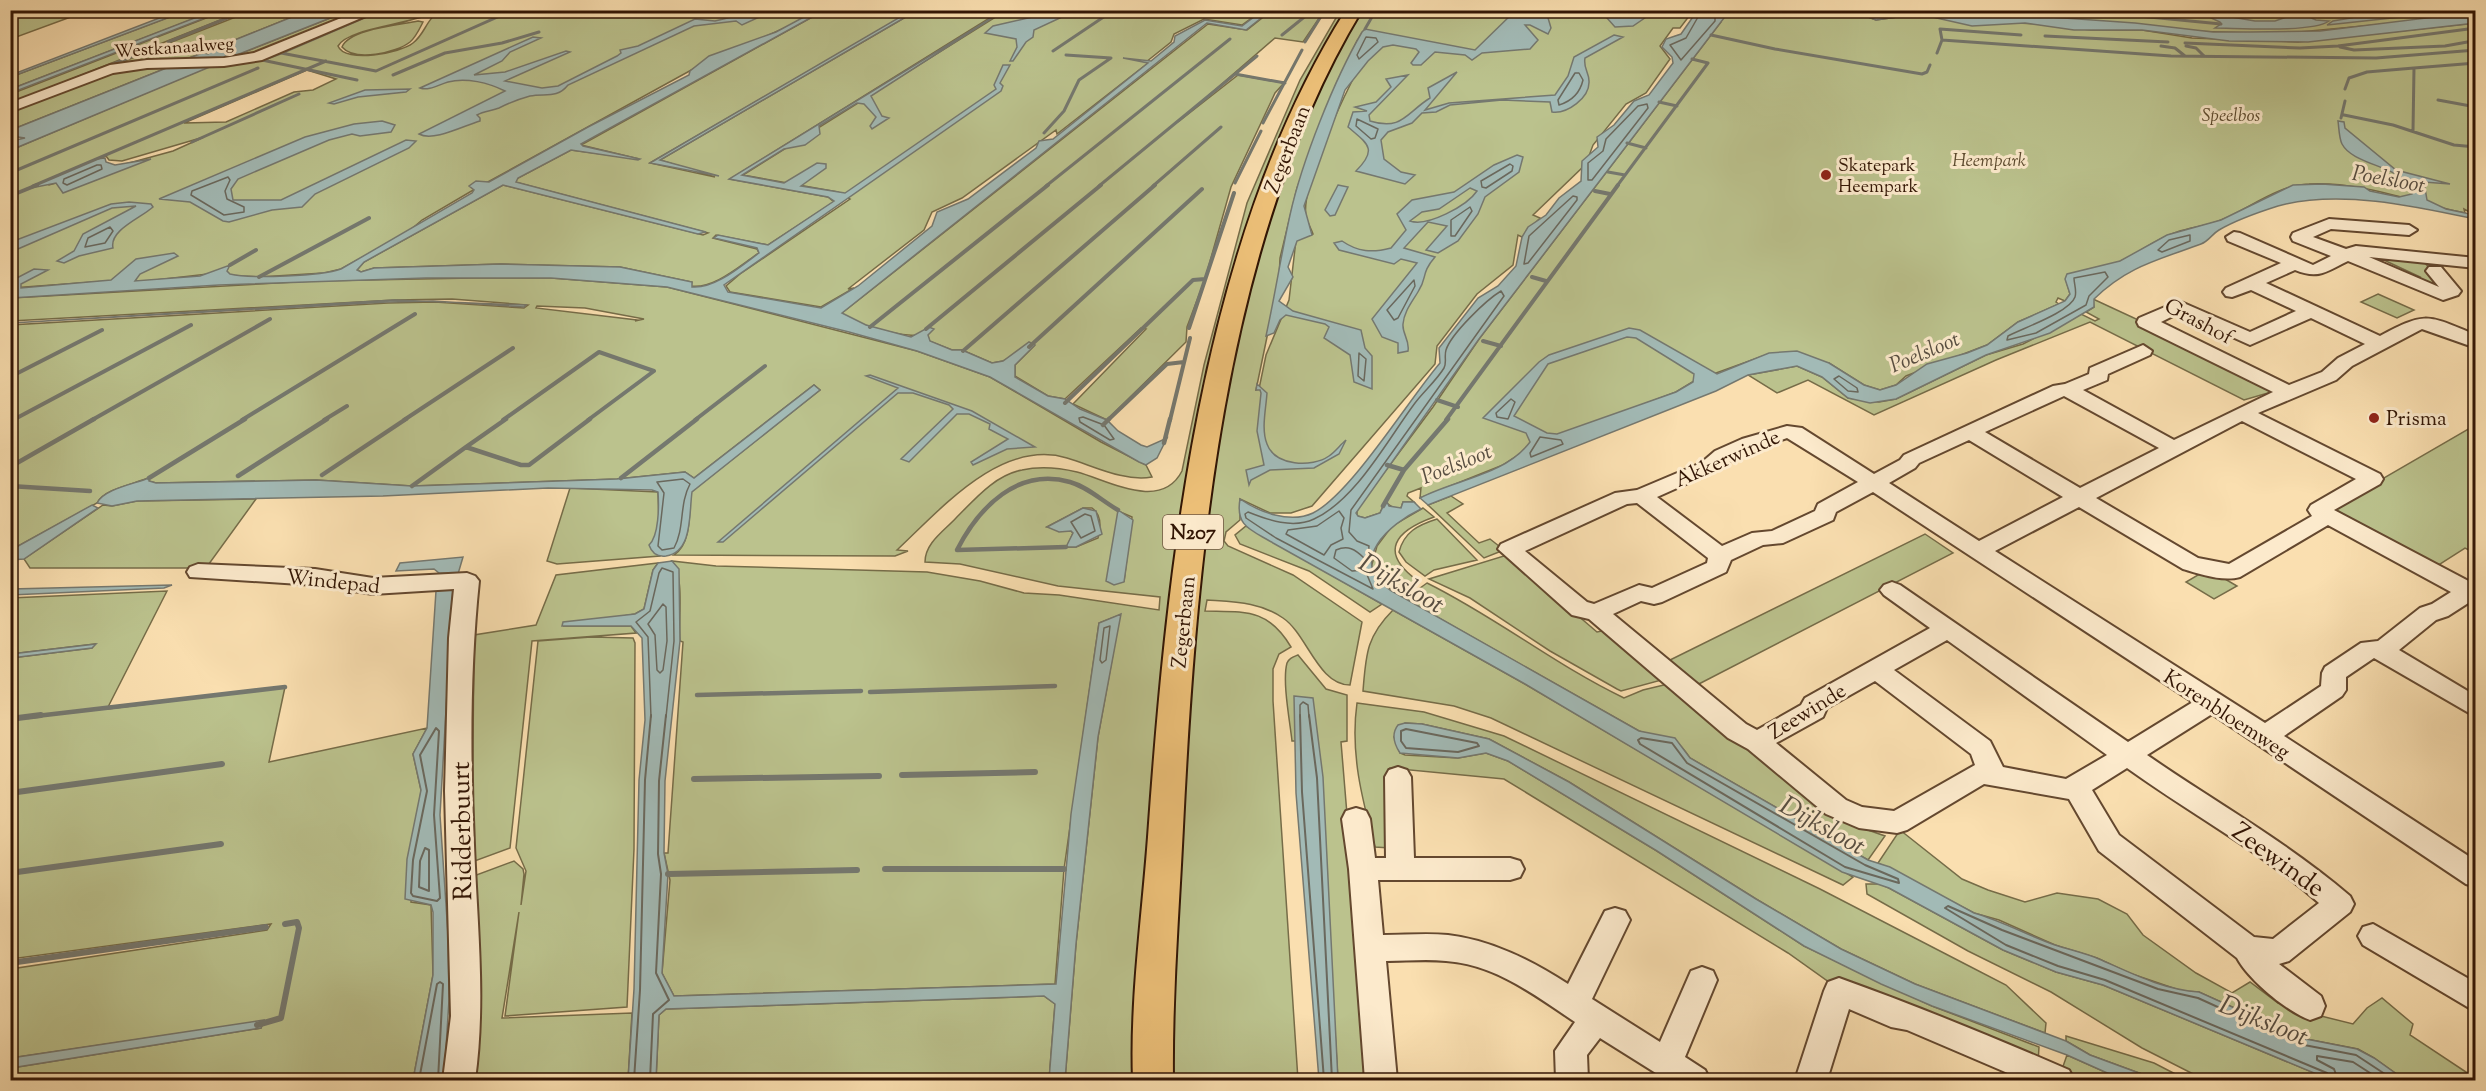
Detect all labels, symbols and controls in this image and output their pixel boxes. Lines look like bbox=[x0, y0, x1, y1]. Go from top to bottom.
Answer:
street label: Westkanaalweg bbox=[113, 32, 235, 66]
street label: Zegerbaan bbox=[1258, 101, 1319, 198]
park label: Speelbos bbox=[2202, 104, 2260, 130]
park label: Heempark bbox=[1952, 149, 2026, 175]
place label: Skatepark Heempark bbox=[1838, 154, 1918, 201]
water label: Poelsloot bbox=[2349, 159, 2428, 203]
marker: Skatepark Heempark bbox=[1819, 168, 1833, 182]
street label: Grashof bbox=[2158, 292, 2239, 354]
water label: Poelsloot bbox=[1885, 324, 1966, 383]
place label: Prisma bbox=[2386, 405, 2447, 435]
marker: Prisma bbox=[2367, 411, 2381, 425]
street label: Akkerwinde bbox=[1670, 423, 1785, 496]
water label: Poelsloot bbox=[1417, 437, 1498, 494]
road number: N207 bbox=[1163, 515, 1223, 549]
water label: Dijksloot bbox=[1351, 545, 1451, 625]
street label: Windepad bbox=[284, 563, 381, 603]
street label: Zegerbaan bbox=[1165, 575, 1205, 670]
street label: Korenbloemweg bbox=[2157, 663, 2295, 768]
street label: Zeewinde bbox=[1763, 677, 1853, 748]
street label: Ridderbuurt bbox=[444, 761, 483, 901]
water label: Dijksloot bbox=[1771, 787, 1872, 867]
street label: Zeewinde bbox=[2223, 815, 2332, 907]
water label: Dijksloot bbox=[2212, 987, 2314, 1058]

